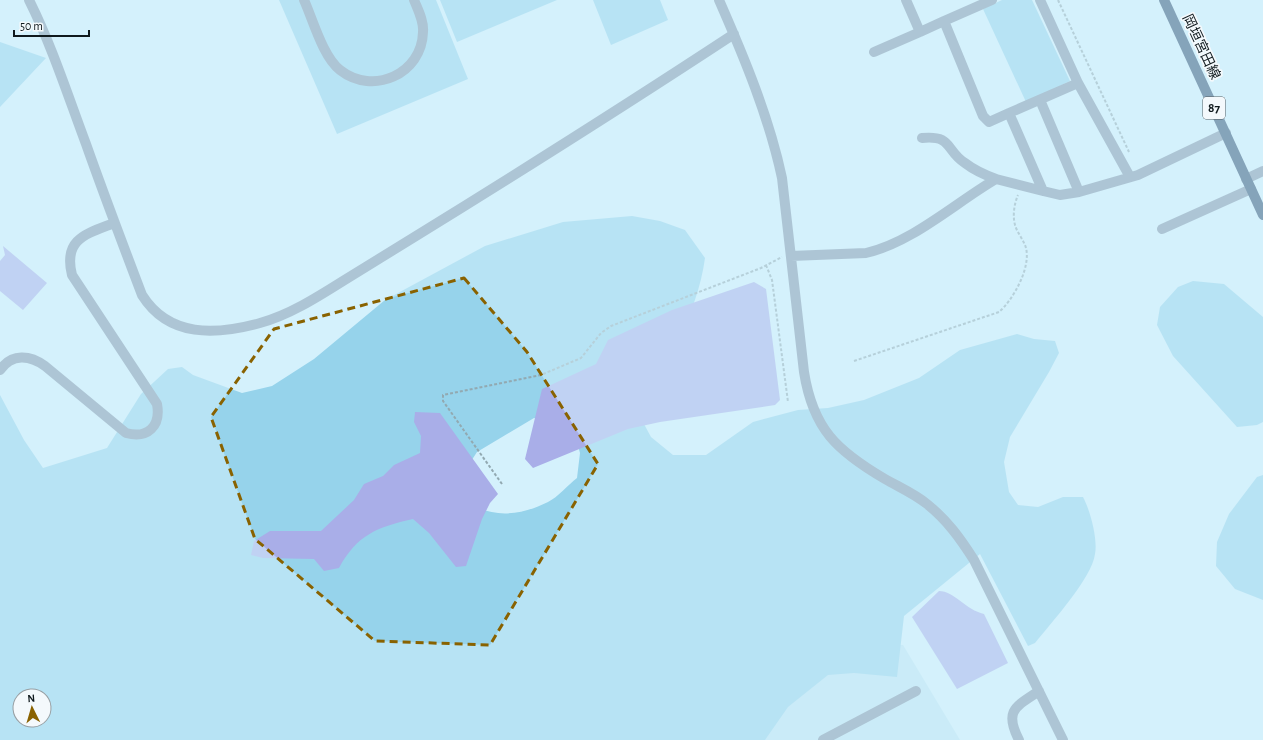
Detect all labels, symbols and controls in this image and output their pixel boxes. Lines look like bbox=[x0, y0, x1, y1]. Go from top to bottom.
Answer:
scale bar bbox=[14, 12, 89, 38]
street label: 岡垣宮田線 bbox=[1180, 12, 1223, 82]
text: 50 m bbox=[20, 20, 43, 32]
road number: 87 bbox=[1203, 97, 1225, 119]
north arrow bbox=[12, 688, 52, 728]
text: N bbox=[27, 693, 35, 704]

